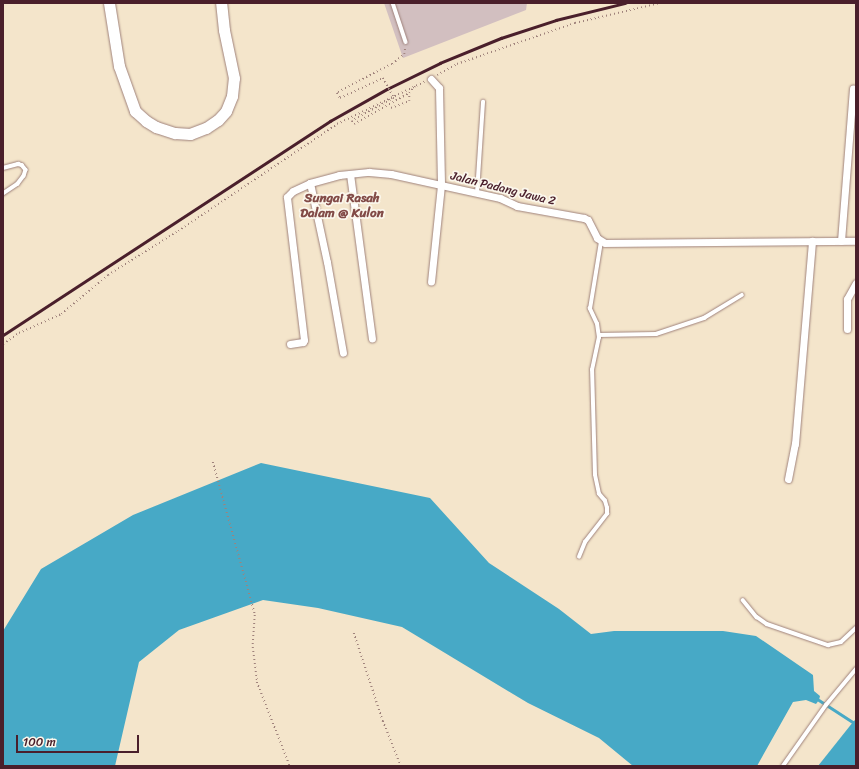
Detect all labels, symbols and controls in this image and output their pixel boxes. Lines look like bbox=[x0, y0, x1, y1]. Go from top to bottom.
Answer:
street label: Jalan Padang Jawa 2 bbox=[449, 169, 557, 209]
district label: Sungai Rasah Dalam @ Kulon bbox=[300, 191, 384, 222]
scale bar bbox=[18, 727, 141, 753]
text: 100 m bbox=[23, 731, 56, 753]

